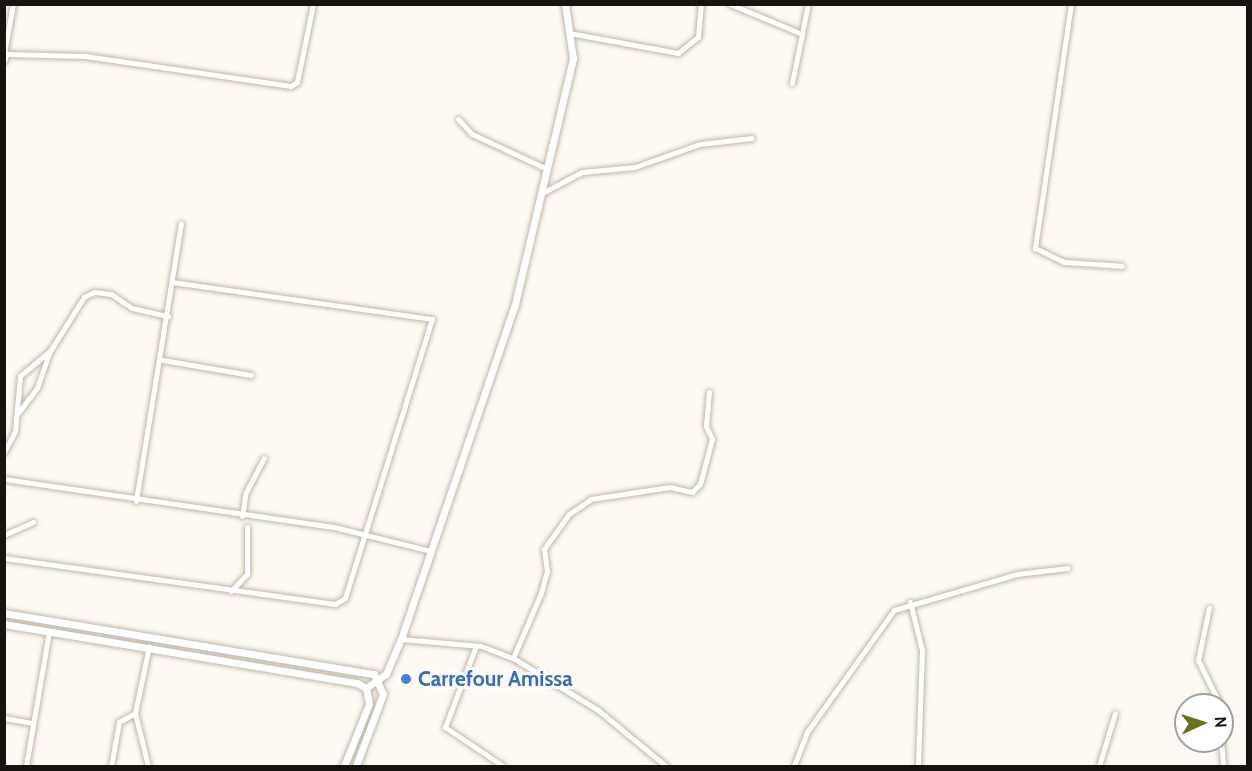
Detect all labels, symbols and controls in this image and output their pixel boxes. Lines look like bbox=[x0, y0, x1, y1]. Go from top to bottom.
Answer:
place label: Carrefour Amissa bbox=[418, 666, 573, 692]
marker: Carrefour Amissa bbox=[399, 672, 413, 686]
north arrow bbox=[1174, 693, 1234, 753]
text: N bbox=[1211, 716, 1230, 728]

